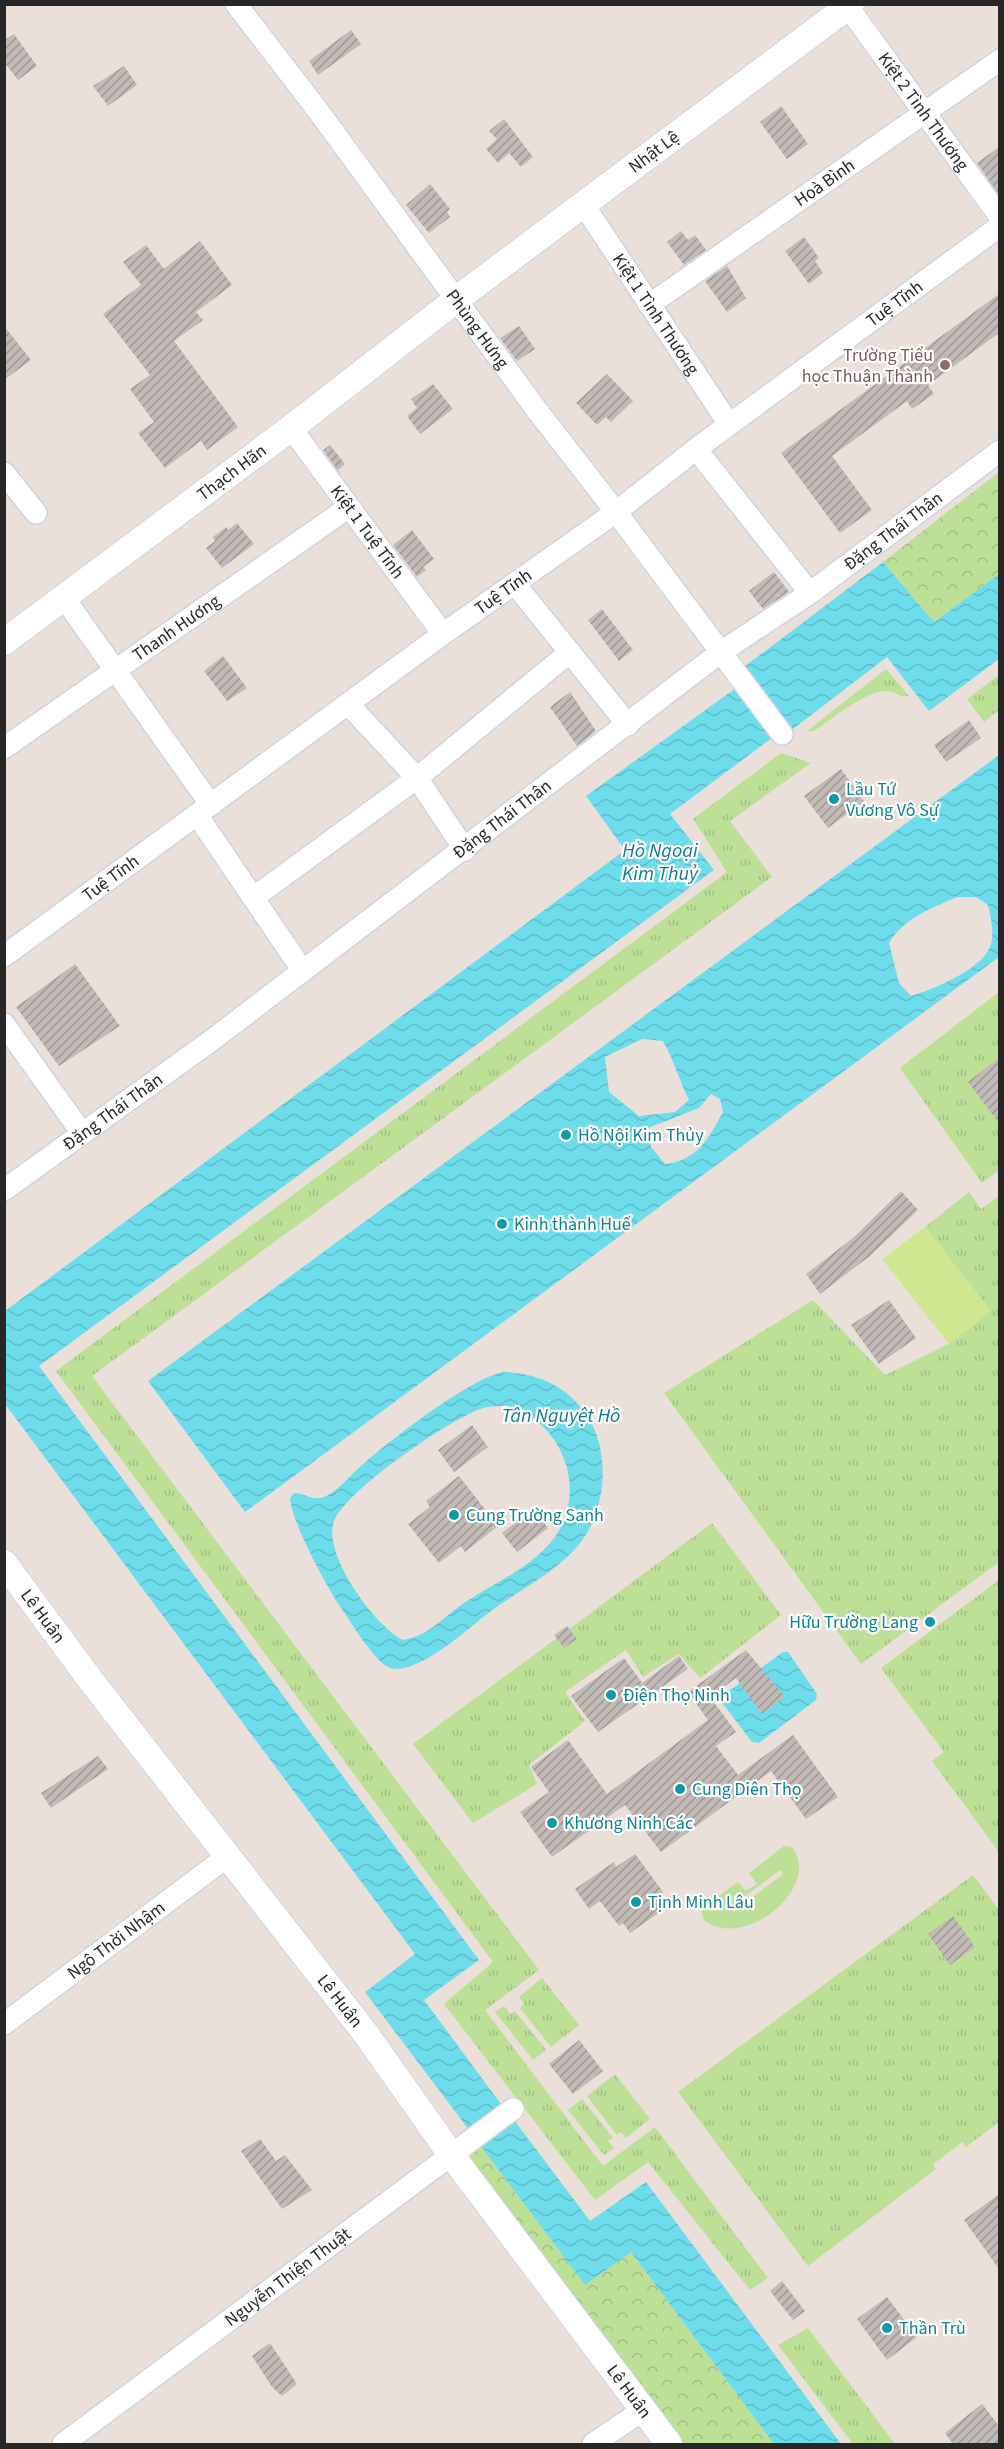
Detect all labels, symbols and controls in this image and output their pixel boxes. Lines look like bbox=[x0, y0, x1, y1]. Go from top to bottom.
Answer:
street label: Kiệt 2 Tình Thương bbox=[872, 47, 975, 176]
street label: Nhật Lệ bbox=[624, 125, 685, 179]
street label: Hoà Bình bbox=[789, 153, 860, 213]
street label: Kiệt 1 Tình Thương bbox=[606, 249, 705, 380]
street label: Tuệ Tĩnh bbox=[861, 275, 928, 333]
street label: Phùng Hưng bbox=[440, 284, 515, 374]
place label: Trường Tiểu học Thuận Thành bbox=[802, 343, 933, 389]
marker: Trường Tiểu học Thuận Thành bbox=[938, 358, 952, 372]
street label: Thạch Hãn bbox=[192, 438, 272, 507]
street label: Kiệt 1 Tuệ Tĩnh bbox=[324, 480, 410, 584]
street label: Đặng Thái Thân bbox=[839, 486, 948, 577]
street label: Tuệ Tĩnh bbox=[470, 563, 537, 621]
street label: Thanh Hương bbox=[127, 589, 225, 668]
street label: Đặng Thái Thân bbox=[448, 774, 557, 865]
place label: Lầu Tứ Vương Vô Sự bbox=[846, 777, 940, 823]
marker: Lầu Tứ Vương Vô Sự bbox=[827, 792, 841, 806]
water label: Hồ Ngoại Kim Thuỷ bbox=[622, 837, 699, 888]
street label: Tuệ Tĩnh bbox=[77, 849, 144, 908]
street label: Đặng Thái Thân bbox=[58, 1067, 168, 1157]
place label: Hồ Nội Kim Thủy bbox=[578, 1123, 704, 1148]
marker: Hồ Nội Kim Thủy bbox=[559, 1128, 573, 1142]
place label: Kinh thành Huế bbox=[514, 1212, 632, 1237]
marker: Kinh thành Huế bbox=[495, 1217, 509, 1231]
water label: Tân Nguyệt Hồ bbox=[502, 1402, 620, 1430]
place label: Cung Trường Sanh bbox=[466, 1503, 604, 1528]
marker: Cung Trường Sanh bbox=[447, 1508, 461, 1522]
street label: Lê Huân bbox=[14, 1584, 71, 1649]
place label: Hữu Trường Lang bbox=[789, 1610, 918, 1635]
marker: Hữu Trường Lang bbox=[923, 1615, 937, 1629]
place label: Điện Thọ Ninh bbox=[623, 1683, 730, 1708]
marker: Điện Thọ Ninh bbox=[604, 1688, 618, 1702]
place label: Cung Diên Thọ bbox=[692, 1777, 801, 1802]
marker: Cung Diên Thọ bbox=[673, 1782, 687, 1796]
place label: Khương Ninh Các bbox=[564, 1811, 693, 1836]
marker: Khương Ninh Các bbox=[545, 1816, 559, 1830]
place label: Tịnh Minh Lâu bbox=[648, 1890, 754, 1915]
street label: Ngô Thời Nhậm bbox=[62, 1895, 170, 1985]
marker: Tịnh Minh Lâu bbox=[629, 1895, 643, 1909]
street label: Lê Huân bbox=[311, 1969, 369, 2033]
street label: Nguyễn Thiện Thuật bbox=[220, 2222, 356, 2333]
place label: Thần Trù bbox=[899, 2316, 966, 2341]
marker: Thần Trù bbox=[880, 2321, 894, 2335]
street label: Lê Huân bbox=[600, 2360, 657, 2424]

